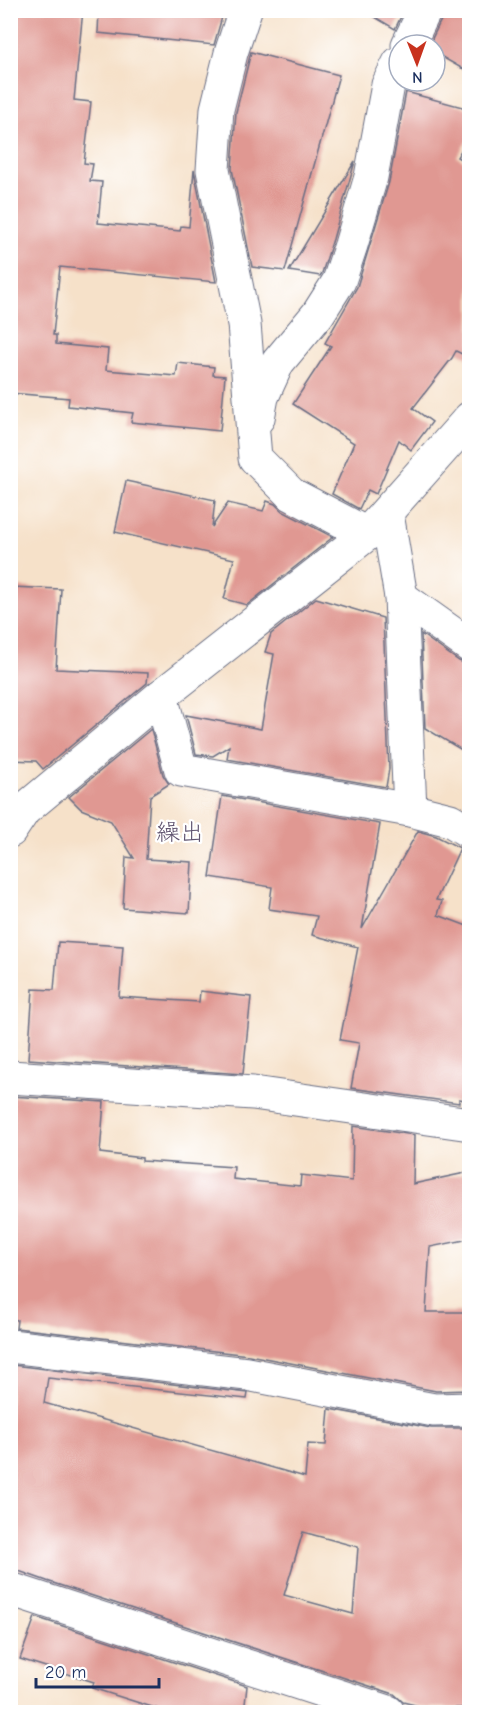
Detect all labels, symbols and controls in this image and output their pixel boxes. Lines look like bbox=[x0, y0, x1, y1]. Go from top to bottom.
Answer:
north arrow bbox=[387, 33, 447, 93]
text: N bbox=[412, 68, 423, 86]
district label: 繰出 bbox=[156, 818, 204, 846]
scale bar bbox=[36, 1651, 159, 1689]
text: 20 m bbox=[45, 1662, 86, 1683]

